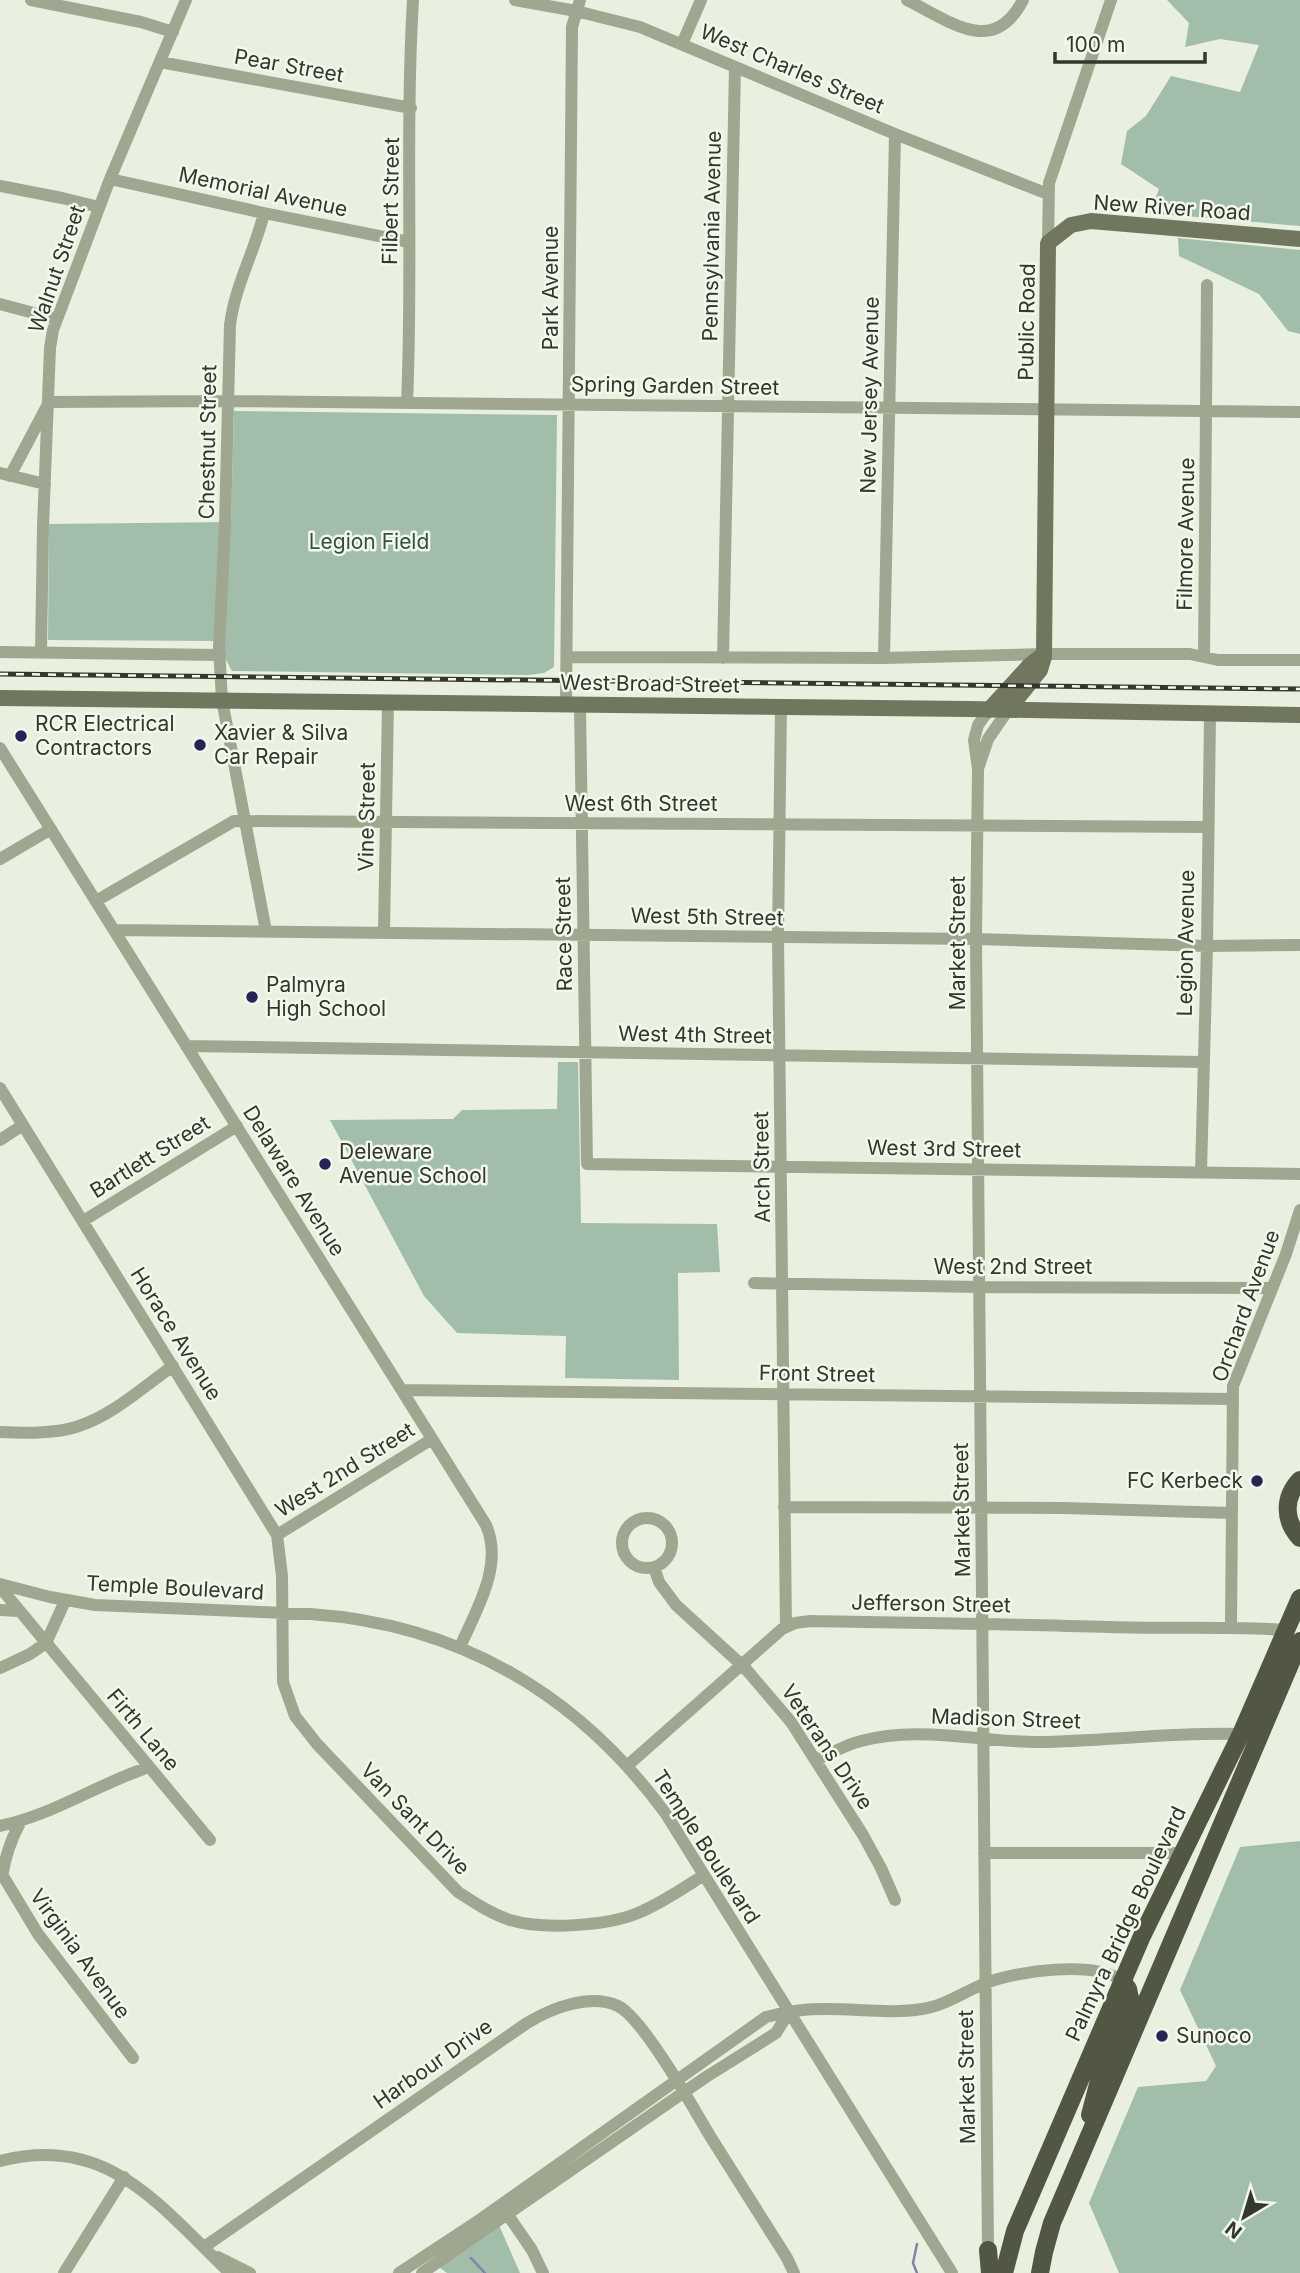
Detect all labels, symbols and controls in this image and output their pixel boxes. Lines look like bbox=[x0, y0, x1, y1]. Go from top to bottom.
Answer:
street label: West Charles Street bbox=[697, 19, 888, 119]
scale bar bbox=[1055, 21, 1206, 65]
text: 100 m bbox=[1066, 32, 1125, 57]
street label: Pear Street bbox=[232, 44, 346, 87]
street label: Pennsylvania Avenue bbox=[697, 130, 726, 342]
street label: Filbert Street bbox=[377, 137, 404, 265]
street label: Memorial Avenue bbox=[176, 161, 350, 222]
street label: New River Road bbox=[1093, 190, 1251, 225]
street label: Walnut Street bbox=[23, 202, 90, 336]
street label: Park Avenue bbox=[538, 226, 563, 350]
street label: Public Road bbox=[1013, 263, 1040, 381]
street label: New Jersey Avenue bbox=[855, 296, 884, 494]
street label: Chestnut Street bbox=[194, 364, 221, 520]
street label: Spring Garden Street bbox=[571, 371, 780, 400]
street label: Filmore Avenue bbox=[1172, 457, 1199, 611]
park label: Legion Field bbox=[309, 529, 429, 554]
street label: West Broad Street bbox=[560, 669, 740, 698]
place label: RCR Electrical Contractors bbox=[35, 711, 175, 760]
place label: Xavier & Silva Car Repair bbox=[214, 720, 348, 769]
marker: RCR Electrical Contractors bbox=[13, 728, 29, 744]
marker: Xavier & Silva Car Repair bbox=[192, 737, 208, 753]
street label: Vine Street bbox=[353, 762, 380, 872]
street label: West 6th Street bbox=[564, 791, 718, 816]
street label: Legion Avenue bbox=[1172, 869, 1199, 1017]
street label: Race Street bbox=[550, 876, 577, 992]
street label: Market Street bbox=[945, 876, 970, 1010]
street label: West 5th Street bbox=[630, 903, 784, 930]
place label: Palmyra High School bbox=[266, 972, 386, 1021]
marker: Palmyra High School bbox=[244, 989, 260, 1005]
street label: West 4th Street bbox=[618, 1021, 772, 1048]
street label: Delaware Avenue bbox=[238, 1101, 351, 1261]
street label: Bartlett Street bbox=[85, 1110, 214, 1203]
street label: Arch Street bbox=[748, 1111, 775, 1223]
street label: West 3rd Street bbox=[867, 1135, 1021, 1162]
place label: Deleware Avenue School bbox=[339, 1139, 487, 1188]
marker: Deleware Avenue School bbox=[317, 1156, 333, 1172]
street label: Orchard Avenue bbox=[1206, 1226, 1285, 1385]
street label: West 2nd Street bbox=[934, 1254, 1093, 1279]
street label: Horace Avenue bbox=[126, 1263, 227, 1405]
street label: Front Street bbox=[759, 1360, 876, 1387]
street label: West 2nd Street bbox=[271, 1417, 419, 1522]
street label: Market Street bbox=[948, 1443, 975, 1577]
place label: FC Kerbeck bbox=[1127, 1468, 1243, 1493]
marker: FC Kerbeck bbox=[1249, 1473, 1265, 1489]
street label: Temple Boulevard bbox=[85, 1570, 265, 1605]
street label: Jefferson Street bbox=[851, 1590, 1011, 1617]
street label: Veterans Drive bbox=[776, 1679, 879, 1814]
street label: Firth Lane bbox=[102, 1684, 185, 1776]
street label: Madison Street bbox=[931, 1703, 1082, 1734]
street label: Van Sant Drive bbox=[356, 1757, 475, 1880]
street label: Temple Boulevard bbox=[647, 1765, 765, 1928]
street label: Palmyra Bridge Boulevard bbox=[1060, 1802, 1191, 2045]
street label: Virginia Avenue bbox=[25, 1884, 136, 2023]
street label: Market Street bbox=[953, 2010, 980, 2144]
street label: Harbour Drive bbox=[368, 2013, 497, 2114]
place label: Sunoco bbox=[1176, 2023, 1251, 2048]
marker: Sunoco bbox=[1154, 2028, 1170, 2044]
north arrow bbox=[1209, 2182, 1279, 2252]
text: N bbox=[1221, 2216, 1247, 2244]

